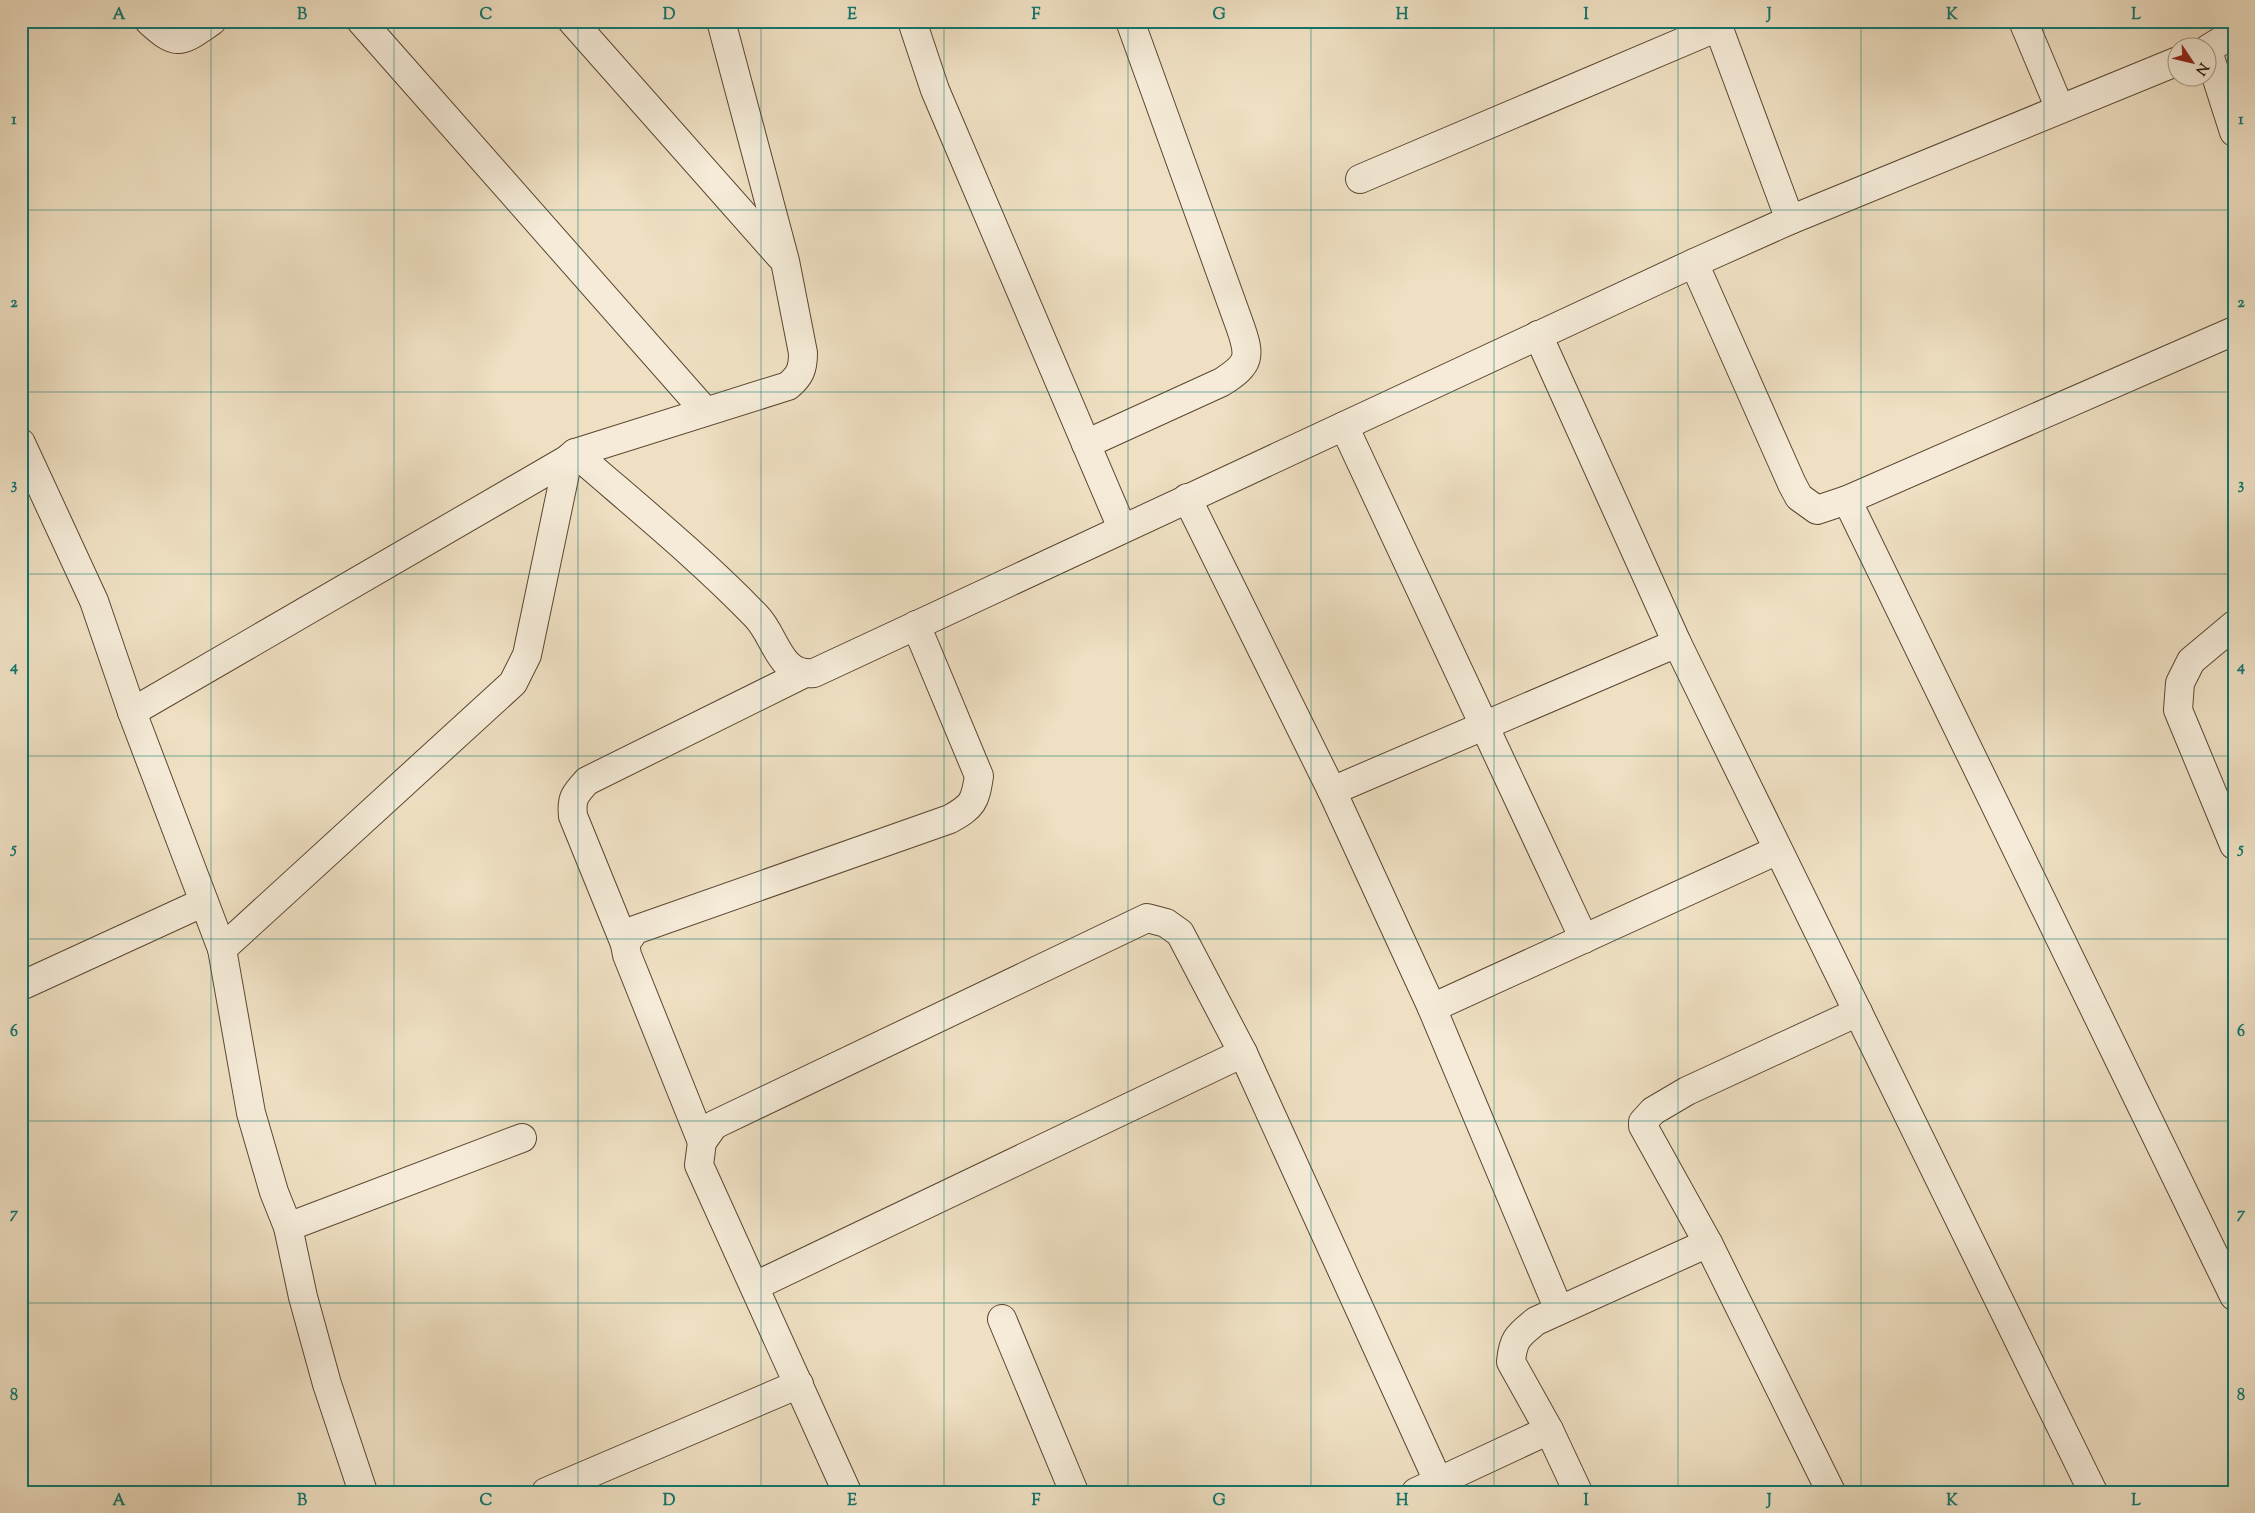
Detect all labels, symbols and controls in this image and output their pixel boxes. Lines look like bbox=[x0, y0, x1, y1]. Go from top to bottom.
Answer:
text: A bbox=[113, 4, 126, 27]
text: B bbox=[297, 4, 307, 27]
text: C bbox=[480, 4, 493, 27]
text: D bbox=[663, 4, 676, 27]
text: E bbox=[847, 4, 857, 27]
text: F bbox=[1032, 4, 1041, 27]
text: G bbox=[1212, 4, 1226, 27]
text: H bbox=[1396, 4, 1409, 27]
text: I bbox=[1583, 4, 1589, 27]
text: J bbox=[1765, 4, 1772, 27]
text: K bbox=[1946, 4, 1958, 27]
text: L bbox=[2131, 4, 2141, 27]
north arrow bbox=[2168, 38, 2218, 88]
text: N bbox=[2190, 58, 2212, 79]
text: 1 bbox=[11, 109, 17, 132]
text: 1 bbox=[2238, 109, 2244, 132]
text: 2 bbox=[10, 292, 18, 315]
text: 2 bbox=[2237, 292, 2245, 315]
text: 3 bbox=[11, 474, 18, 497]
text: 3 bbox=[2238, 474, 2245, 497]
text: 4 bbox=[9, 656, 18, 679]
text: 4 bbox=[2236, 656, 2245, 679]
text: 5 bbox=[9, 838, 17, 861]
text: 5 bbox=[2236, 838, 2244, 861]
text: 6 bbox=[10, 1021, 18, 1044]
text: 6 bbox=[2237, 1021, 2245, 1044]
text: 7 bbox=[10, 1203, 19, 1226]
text: 7 bbox=[2237, 1203, 2246, 1226]
text: 8 bbox=[10, 1385, 18, 1408]
text: 8 bbox=[2237, 1385, 2245, 1408]
text: A bbox=[113, 1490, 126, 1513]
text: B bbox=[297, 1490, 307, 1513]
text: C bbox=[480, 1490, 493, 1513]
text: D bbox=[663, 1490, 676, 1513]
text: E bbox=[847, 1490, 857, 1513]
text: F bbox=[1032, 1490, 1041, 1513]
text: G bbox=[1212, 1490, 1226, 1513]
text: H bbox=[1396, 1490, 1409, 1513]
text: I bbox=[1583, 1490, 1589, 1513]
text: J bbox=[1765, 1490, 1772, 1513]
text: K bbox=[1946, 1490, 1958, 1513]
text: L bbox=[2131, 1490, 2141, 1513]

